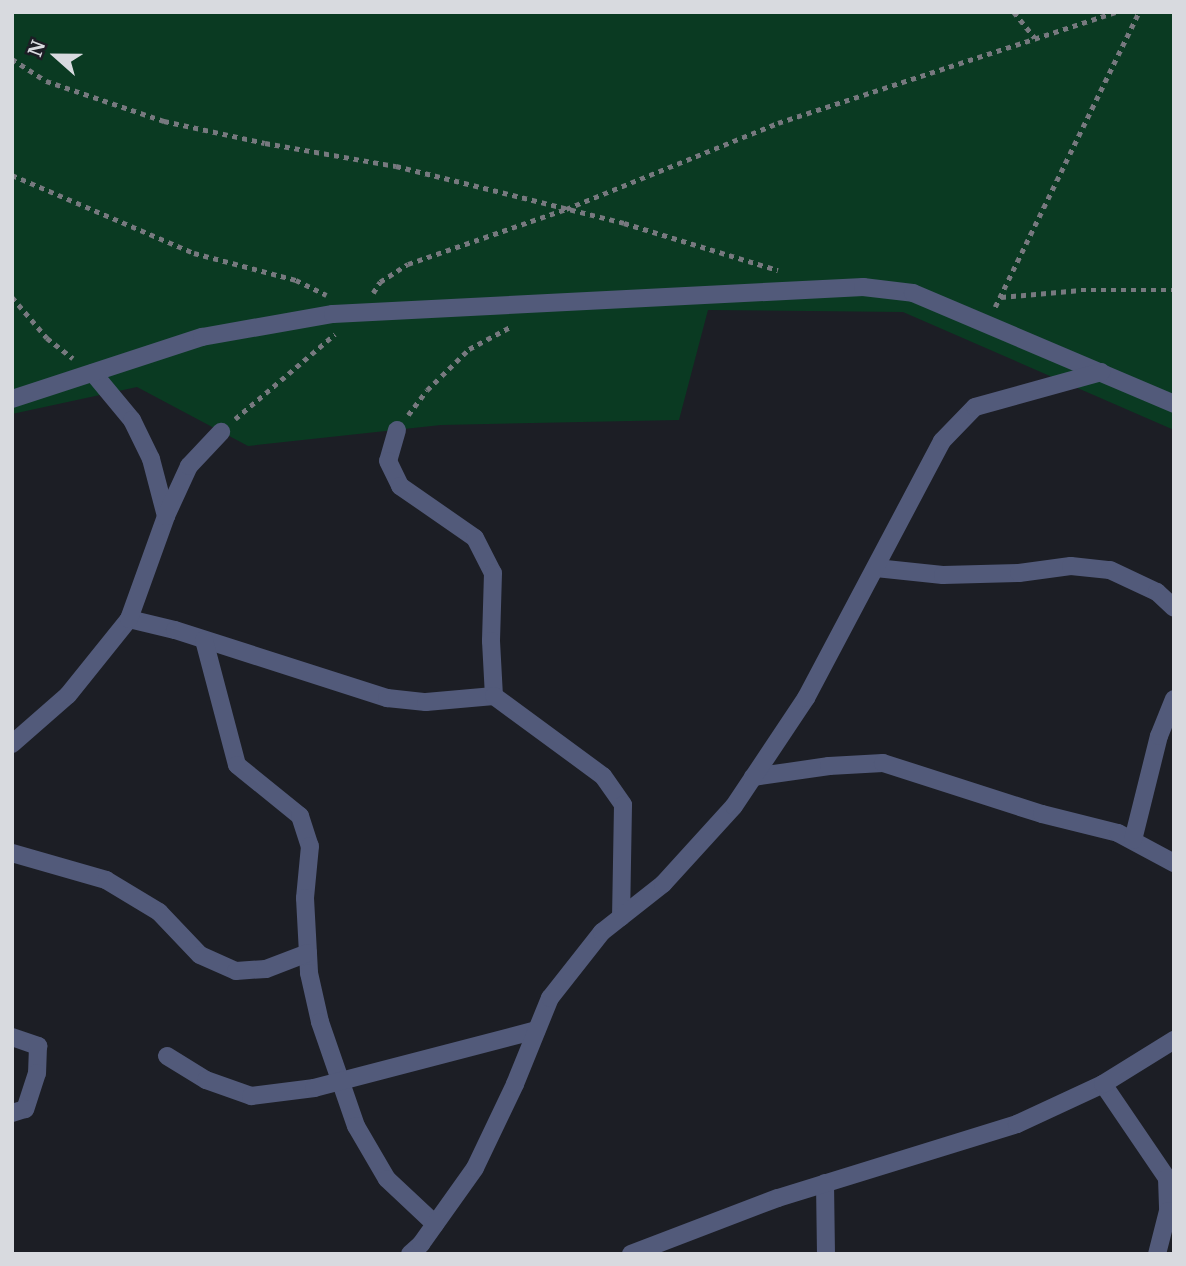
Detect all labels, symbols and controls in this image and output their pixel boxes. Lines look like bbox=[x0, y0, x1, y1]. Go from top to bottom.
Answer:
north arrow bbox=[21, 21, 91, 91]
text: N bbox=[22, 37, 50, 60]

